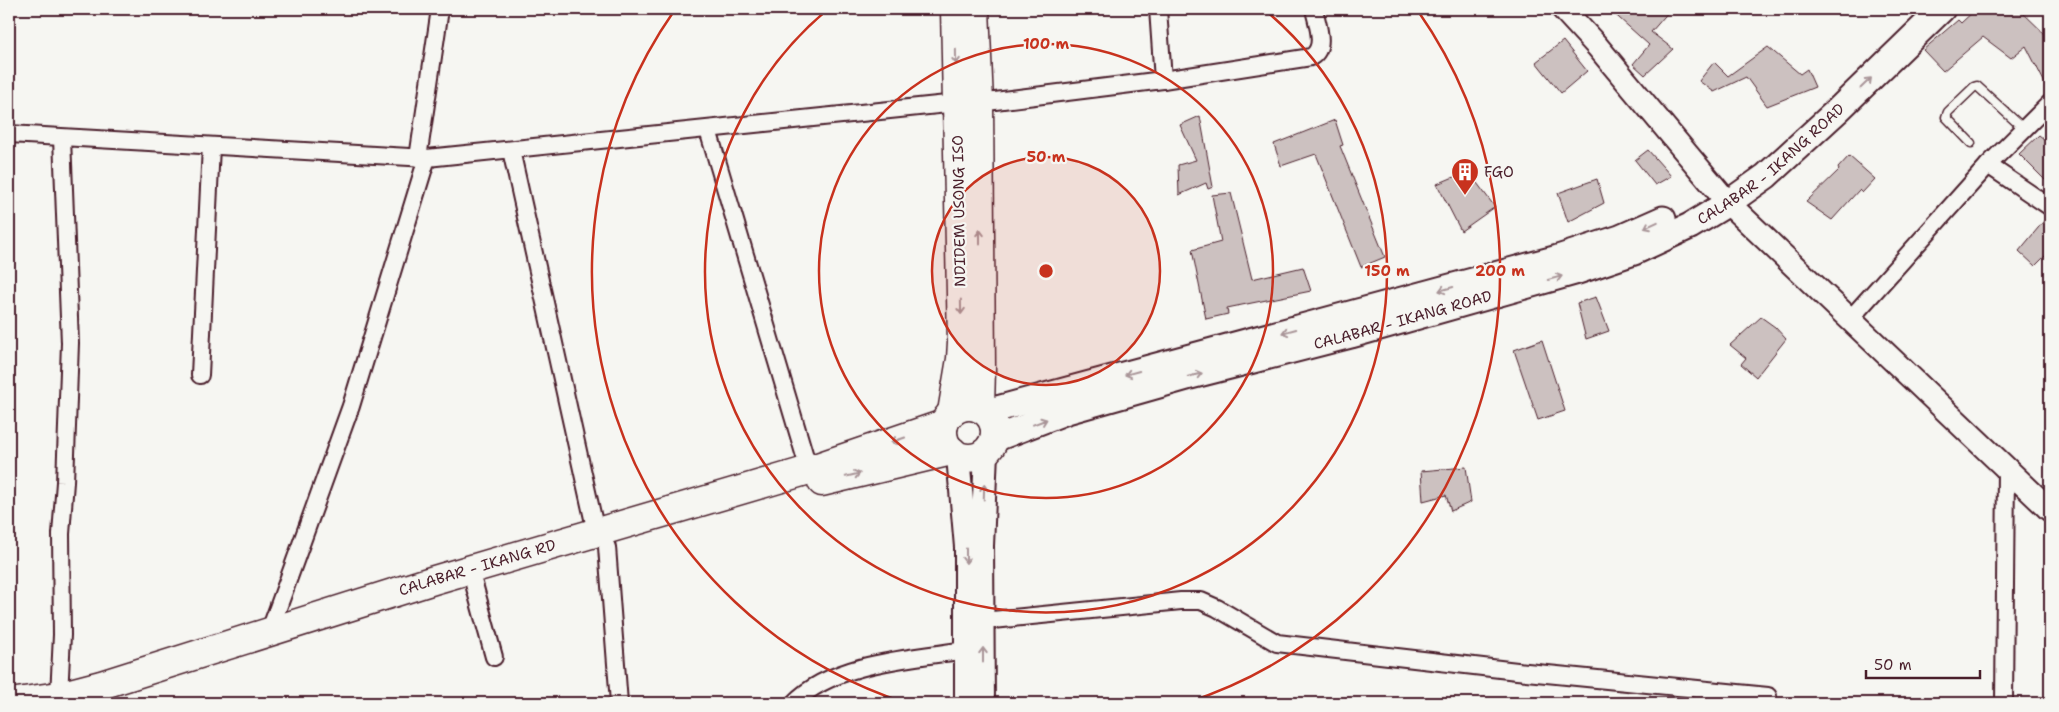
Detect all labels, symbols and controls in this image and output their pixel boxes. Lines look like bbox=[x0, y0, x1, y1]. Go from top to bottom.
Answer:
text: 100 m bbox=[1023, 34, 1069, 54]
one-way arrow bbox=[951, 49, 961, 65]
one-way arrow bbox=[1860, 77, 1872, 89]
street label: CALABAR - IKANG ROAD bbox=[1693, 99, 1849, 229]
street label: NDIDEM USONG ISO bbox=[948, 135, 970, 287]
text: 50 m bbox=[1027, 147, 1066, 167]
building icon: FGO bbox=[1450, 157, 1480, 196]
place label: FGO bbox=[1484, 162, 1514, 182]
one-way arrow bbox=[1644, 221, 1659, 231]
one-way arrow bbox=[975, 229, 985, 246]
text: 150 m bbox=[1364, 261, 1410, 281]
text: 200 m bbox=[1475, 261, 1525, 281]
centre of rings bbox=[1037, 262, 1055, 280]
one-way arrow bbox=[1546, 272, 1562, 282]
one-way arrow bbox=[1438, 284, 1454, 294]
street label: CALABAR - IKANG ROAD bbox=[1311, 286, 1494, 354]
one-way arrow bbox=[956, 299, 966, 315]
one-way arrow bbox=[1281, 327, 1297, 336]
one-way arrow bbox=[1124, 369, 1140, 378]
one-way arrow bbox=[1187, 370, 1203, 379]
one-way arrow bbox=[1032, 417, 1047, 426]
one-way arrow bbox=[891, 436, 906, 445]
one-way arrow bbox=[845, 470, 861, 479]
one-way arrow bbox=[980, 484, 989, 500]
street label: CALABAR - IKANG RD bbox=[396, 535, 558, 601]
one-way arrow bbox=[961, 548, 971, 564]
one-way arrow bbox=[978, 647, 988, 663]
scale bar bbox=[1866, 647, 1980, 679]
text: 50 m bbox=[1874, 655, 1912, 675]

